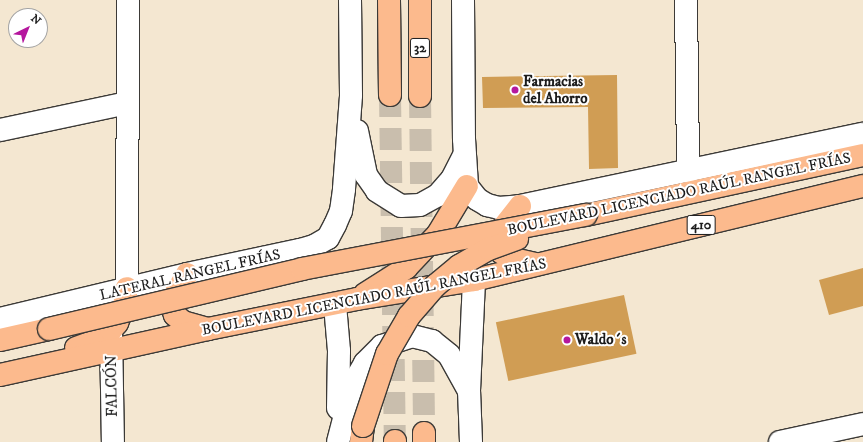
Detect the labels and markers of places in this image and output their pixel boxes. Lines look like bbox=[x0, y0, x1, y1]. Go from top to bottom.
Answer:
place label: Farmacias del Ahorro bbox=[523, 72, 587, 107]
marker: Farmacias del Ahorro bbox=[510, 85, 520, 95]
place label: Waldo´s bbox=[575, 331, 626, 349]
marker: Waldo´s bbox=[562, 335, 572, 345]

